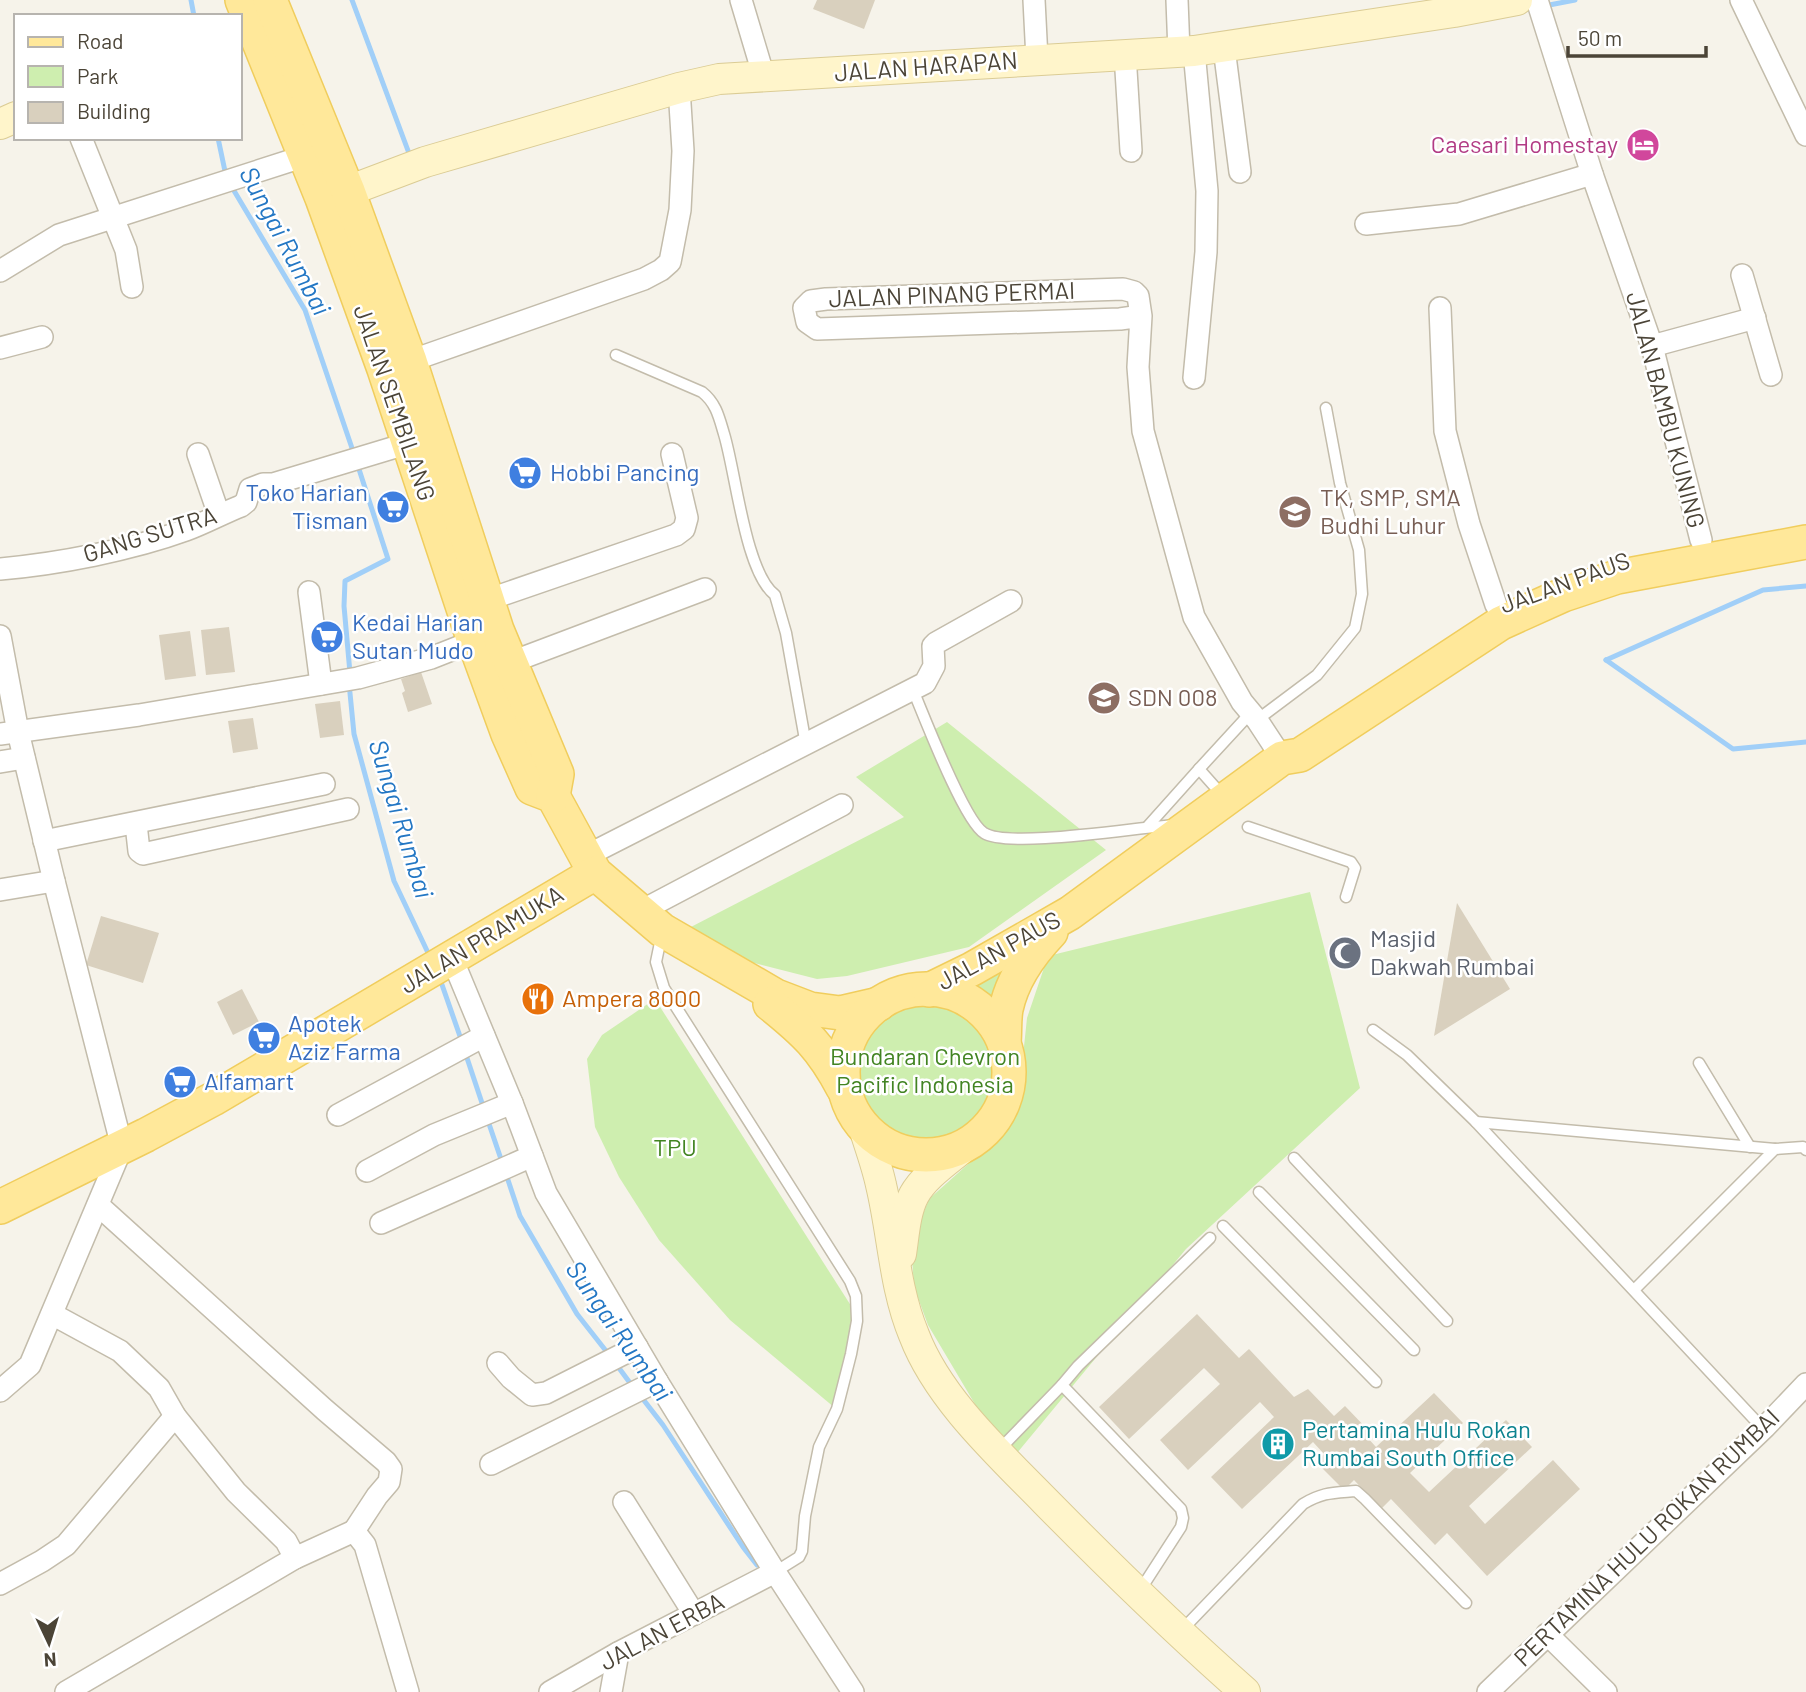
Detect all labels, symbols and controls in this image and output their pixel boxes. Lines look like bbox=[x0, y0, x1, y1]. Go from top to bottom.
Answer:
legend bbox=[14, 14, 242, 140]
scale bar bbox=[1568, 14, 1706, 58]
text: 50 m bbox=[1578, 25, 1622, 50]
text: Road bbox=[77, 28, 123, 53]
street label: JALAN HARAPAN bbox=[833, 45, 1018, 86]
text: Park bbox=[77, 63, 118, 88]
text: Building bbox=[77, 98, 151, 123]
hotel icon: Caesari Homestay bbox=[1624, 126, 1662, 164]
place label: Caesari Homestay bbox=[1431, 129, 1618, 158]
water label: Sungai Rumbai bbox=[234, 160, 339, 321]
street label: JALAN PINANG PERMAI bbox=[828, 275, 1076, 312]
street label: JALAN BAMBU KUNING bbox=[1621, 288, 1712, 531]
street label: JALAN SEMBILANG bbox=[348, 301, 443, 504]
supermarket icon: Hobbi Pancing bbox=[506, 454, 544, 492]
place label: Hobbi Pancing bbox=[550, 457, 699, 486]
place label: Toko Harian Tisman bbox=[245, 477, 368, 534]
place label: TK, SMP, SMA Budhi Luhur bbox=[1320, 482, 1461, 539]
supermarket icon: Toko Harian Tisman bbox=[374, 488, 412, 526]
school or university icon: TK, SMP, SMA Budhi Luhur bbox=[1276, 493, 1314, 531]
street label: GANG SUTRA bbox=[79, 499, 220, 568]
street label: JALAN PAUS bbox=[1496, 545, 1633, 618]
place label: Kedai Harian Sutan Mudo bbox=[352, 607, 483, 664]
supermarket icon: Kedai Harian Sutan Mudo bbox=[308, 618, 346, 656]
school or university icon: SDN 008 bbox=[1085, 679, 1123, 717]
place label: SDN 008 bbox=[1128, 682, 1218, 711]
water label: Sungai Rumbai bbox=[364, 735, 441, 902]
street label: JALAN PRAMUKA bbox=[394, 879, 568, 999]
street label: JALAN PAUS bbox=[932, 904, 1065, 995]
place label: Masjid Dakwah Rumbai bbox=[1370, 923, 1535, 980]
mosque icon: Masjid Dakwah Rumbai bbox=[1326, 934, 1364, 972]
restaurant icon: Ampera 8000 bbox=[519, 980, 557, 1018]
place label: Ampera 8000 bbox=[562, 983, 701, 1012]
place label: Apotek Aziz Farma bbox=[288, 1008, 401, 1065]
supermarket icon: Apotek Aziz Farma bbox=[245, 1019, 283, 1057]
park label: Bundaran Chevron Pacific Indonesia bbox=[830, 1041, 1020, 1098]
supermarket icon: Alfamart bbox=[161, 1063, 199, 1101]
place label: Alfamart bbox=[204, 1066, 294, 1095]
park label: TPU bbox=[653, 1132, 697, 1161]
water label: Sungai Rumbai bbox=[560, 1254, 680, 1407]
street label: PERTAMINA HULU ROKAN RUMBAI bbox=[1507, 1402, 1785, 1672]
place label: Pertamina Hulu Rokan Rumbai South Office bbox=[1302, 1414, 1531, 1471]
building icon: Pertamina Hulu Rokan Rumbai South Office bbox=[1259, 1425, 1297, 1463]
street label: JALAN ERBA bbox=[594, 1586, 728, 1676]
north arrow bbox=[14, 1608, 84, 1678]
text: N bbox=[43, 1649, 57, 1672]

